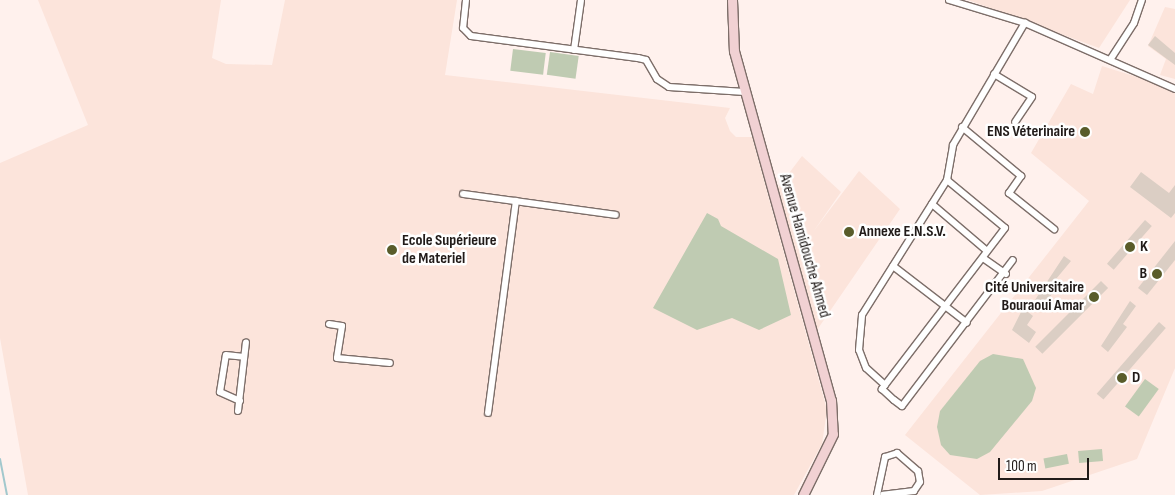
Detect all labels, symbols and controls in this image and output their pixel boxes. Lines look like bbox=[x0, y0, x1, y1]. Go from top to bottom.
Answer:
place label: ENS Véterinaire bbox=[987, 122, 1075, 142]
marker: ENS Véterinaire bbox=[1079, 126, 1091, 138]
street label: Avenue Hamidouche Ahmed bbox=[774, 172, 834, 320]
place label: Annexe E.N.S.V. bbox=[859, 222, 946, 242]
marker: Annexe E.N.S.V. bbox=[843, 226, 855, 238]
place label: Ecole Supérieure de Materiel bbox=[402, 231, 497, 269]
place label: K bbox=[1140, 237, 1148, 257]
marker: K bbox=[1124, 241, 1136, 253]
marker: Ecole Supérieure de Materiel bbox=[386, 244, 398, 256]
place label: B bbox=[1139, 264, 1147, 284]
marker: B bbox=[1151, 268, 1163, 280]
place label: Cité Universitaire Bouraoui Amar bbox=[985, 278, 1084, 316]
marker: Cité Universitaire Bouraoui Amar bbox=[1088, 291, 1100, 303]
place label: D bbox=[1132, 368, 1140, 388]
marker: D bbox=[1116, 372, 1128, 384]
scale bar bbox=[1000, 448, 1091, 480]
text: 100 m bbox=[1006, 457, 1037, 476]

